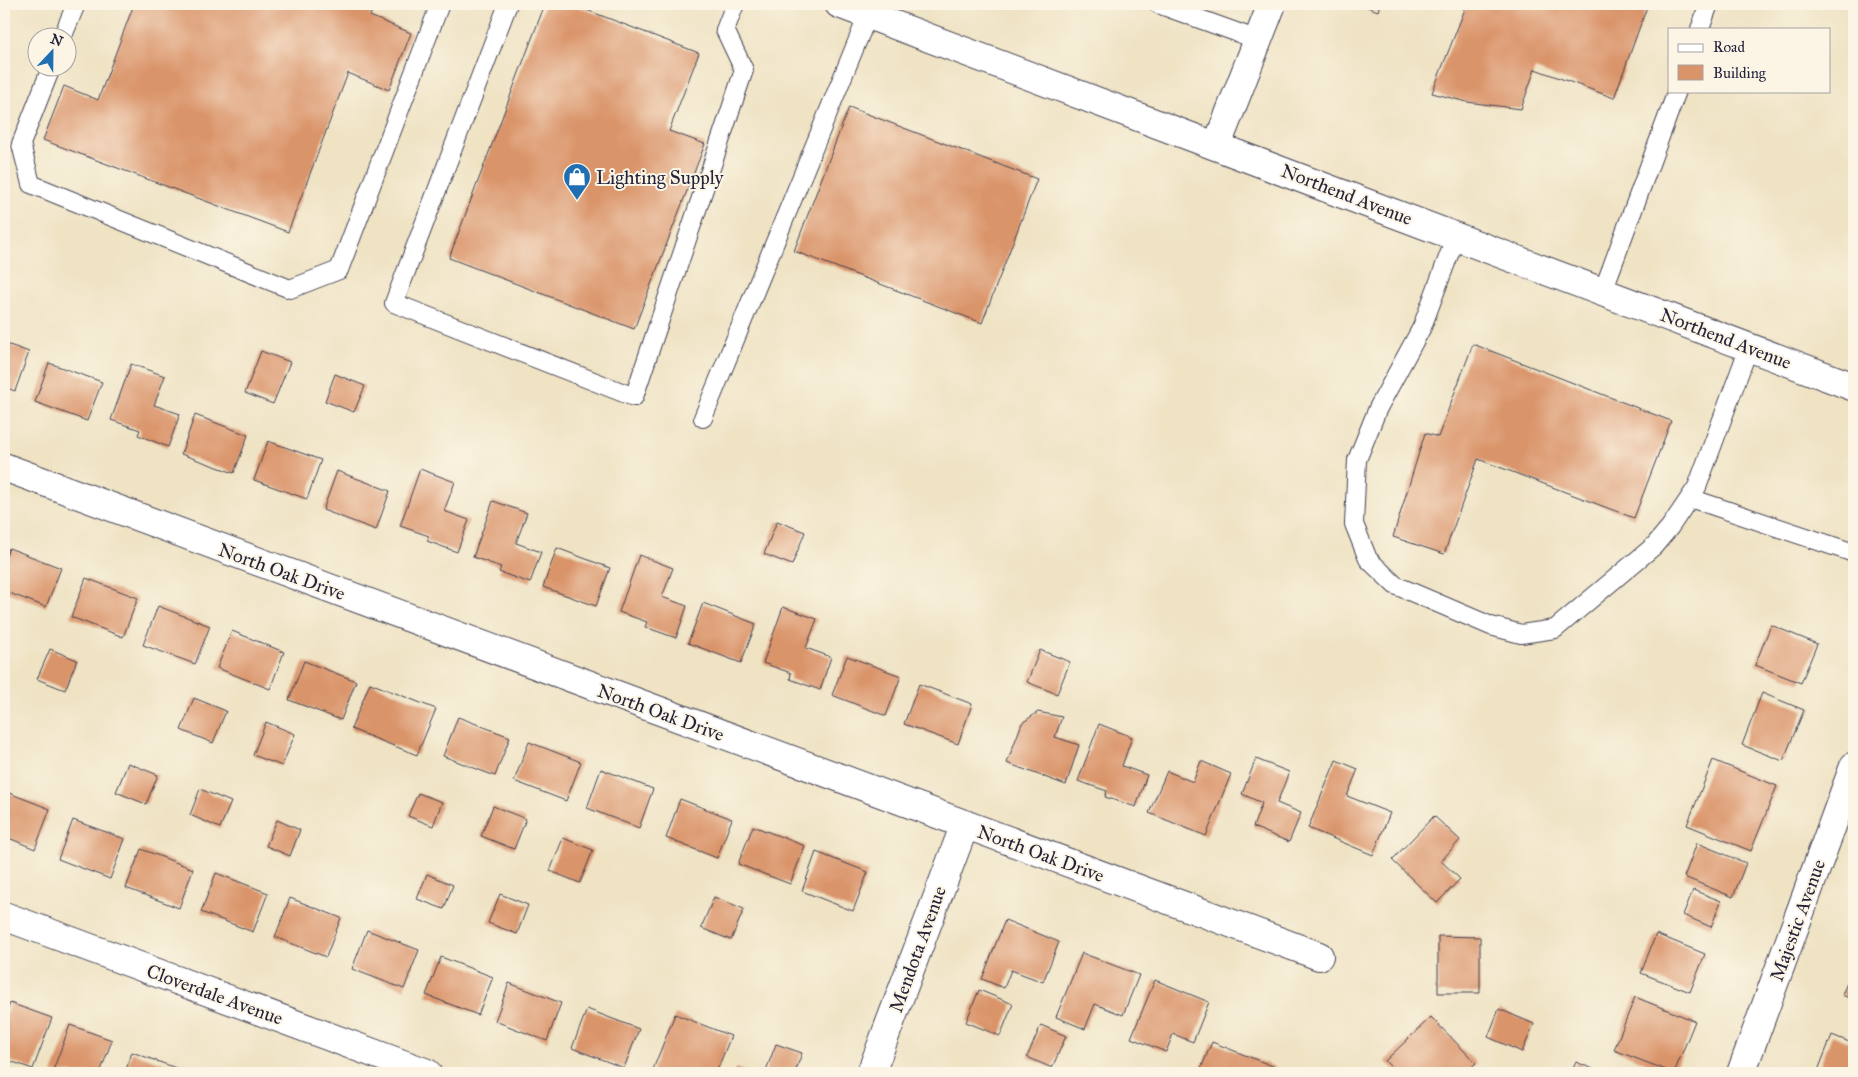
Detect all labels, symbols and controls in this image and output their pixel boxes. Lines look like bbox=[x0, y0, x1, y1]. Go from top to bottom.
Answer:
north arrow bbox=[28, 28, 78, 78]
legend bbox=[1668, 28, 1830, 92]
text: N bbox=[48, 30, 65, 51]
text: Road bbox=[1713, 38, 1745, 56]
text: Building bbox=[1713, 64, 1767, 82]
street label: Northend Avenue bbox=[1278, 159, 1416, 230]
shop icon: Lighting Supply bbox=[562, 162, 592, 201]
place label: Lighting Supply bbox=[596, 166, 725, 190]
street label: Northend Avenue bbox=[1657, 303, 1795, 374]
street label: North Oak Drive bbox=[215, 538, 348, 605]
street label: North Oak Drive bbox=[594, 679, 727, 746]
street label: North Oak Drive bbox=[974, 820, 1107, 887]
street label: Majestic Avenue bbox=[1765, 856, 1830, 984]
street label: Mendota Avenue bbox=[884, 883, 951, 1015]
street label: Cloverdale Avenue bbox=[144, 959, 286, 1030]

